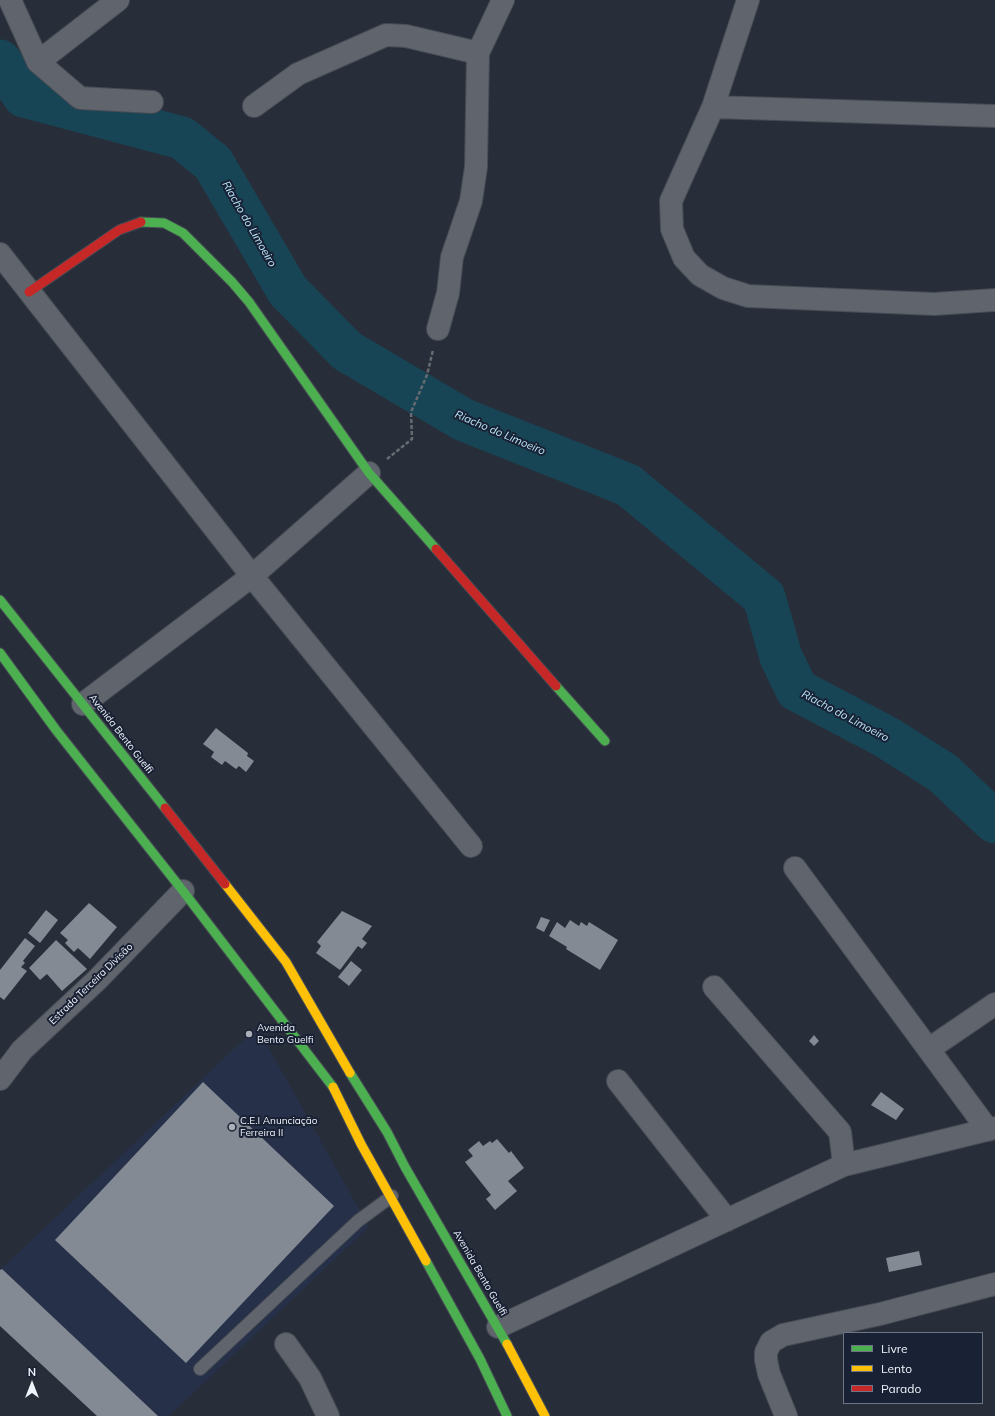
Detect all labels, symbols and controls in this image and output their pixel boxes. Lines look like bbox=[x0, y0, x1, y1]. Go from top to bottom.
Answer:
water label: Riacho do Limoeiro bbox=[219, 179, 279, 269]
water label: Riacho do Limoeiro bbox=[453, 408, 547, 458]
water label: Riacho do Limoeiro bbox=[799, 687, 891, 745]
street label: Avenida Bento Guelfi bbox=[86, 692, 156, 776]
street label: Estrada Terceira Divisão bbox=[47, 941, 135, 1027]
place label: Avenida Bento Guelfi bbox=[257, 1022, 314, 1046]
marker: Avenida Bento Guelfi bbox=[244, 1029, 254, 1039]
place label: C.E.I Anunciação Ferreira II bbox=[240, 1115, 318, 1138]
marker: C.E.I Anunciação Ferreira II bbox=[227, 1122, 237, 1132]
street label: Avenida Bento Guelfi bbox=[451, 1228, 509, 1318]
legend bbox=[843, 1332, 983, 1404]
text: Livre bbox=[881, 1341, 908, 1356]
text: Lento bbox=[881, 1361, 912, 1376]
north arrow bbox=[12, 1364, 52, 1404]
text: N bbox=[28, 1365, 36, 1379]
text: Parado bbox=[881, 1381, 921, 1396]

